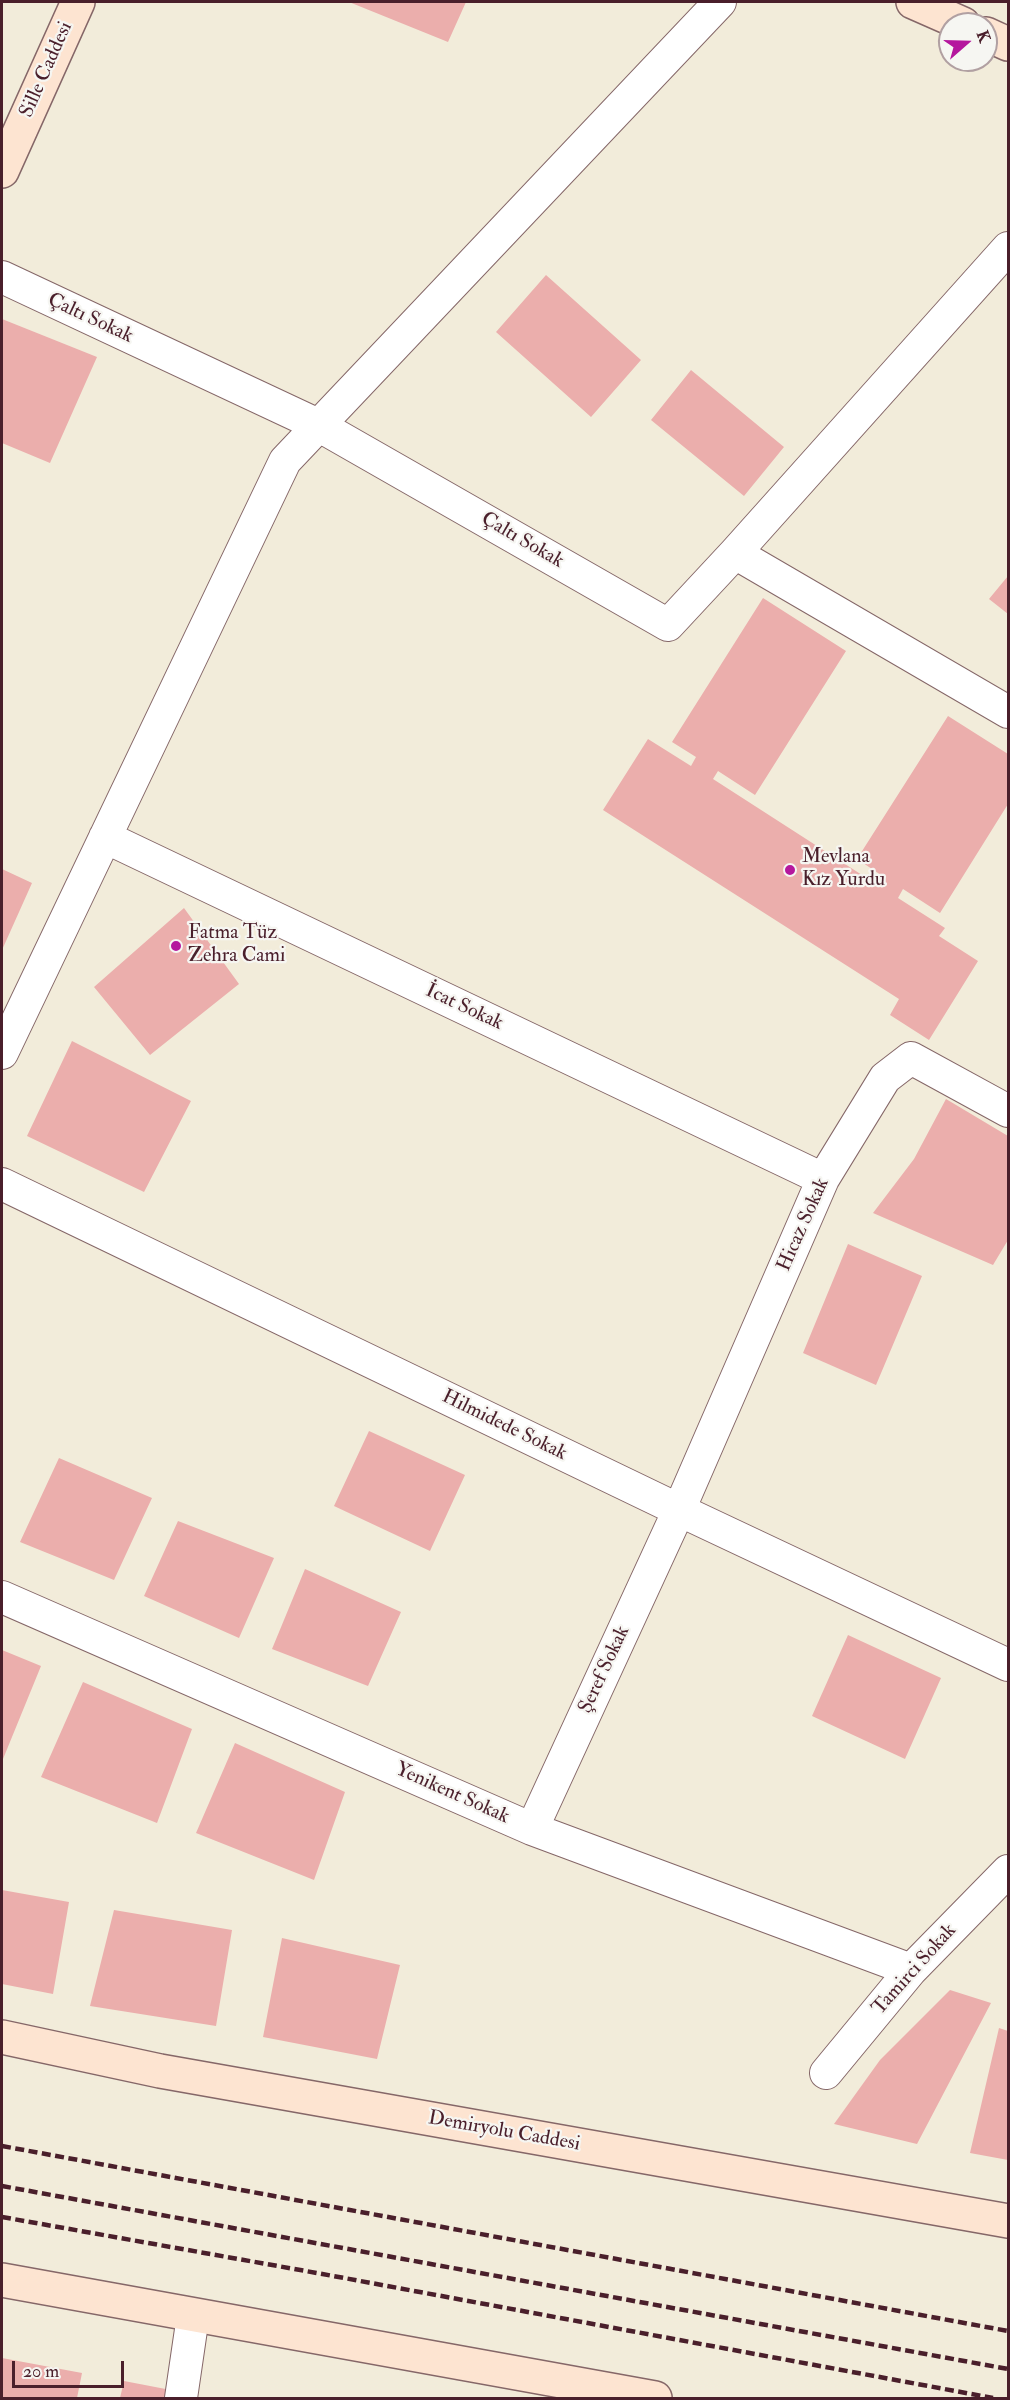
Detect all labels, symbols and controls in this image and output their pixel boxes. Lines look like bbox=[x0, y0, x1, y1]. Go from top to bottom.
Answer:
north arrow bbox=[938, 12, 998, 72]
street label: Sille Caddesi bbox=[15, 18, 79, 122]
text: K bbox=[972, 28, 994, 45]
street label: Çaltı Sokak bbox=[43, 289, 137, 349]
street label: Çaltı Sokak bbox=[476, 508, 568, 574]
place label: Mevlana Kız Yurdu bbox=[802, 846, 885, 893]
marker: Mevlana Kız Yurdu bbox=[783, 863, 797, 877]
place label: Fatma Tüz Zehra Cami bbox=[188, 922, 285, 969]
marker: Fatma Tüz Zehra Cami bbox=[169, 939, 183, 953]
street label: İcat Sokak bbox=[421, 980, 507, 1036]
street label: Hicaz Sokak bbox=[773, 1175, 835, 1275]
street label: Hilmidede Sokak bbox=[438, 1385, 570, 1467]
street label: Şeref Sokak bbox=[574, 1622, 636, 1718]
street label: Yenikent Sokak bbox=[391, 1758, 513, 1830]
street label: Tamirci Sokak bbox=[868, 1919, 962, 2021]
street label: Demiryolu Caddesi bbox=[426, 2107, 582, 2157]
scale bar bbox=[15, 2349, 128, 2387]
text: 20 m bbox=[23, 2360, 59, 2383]

